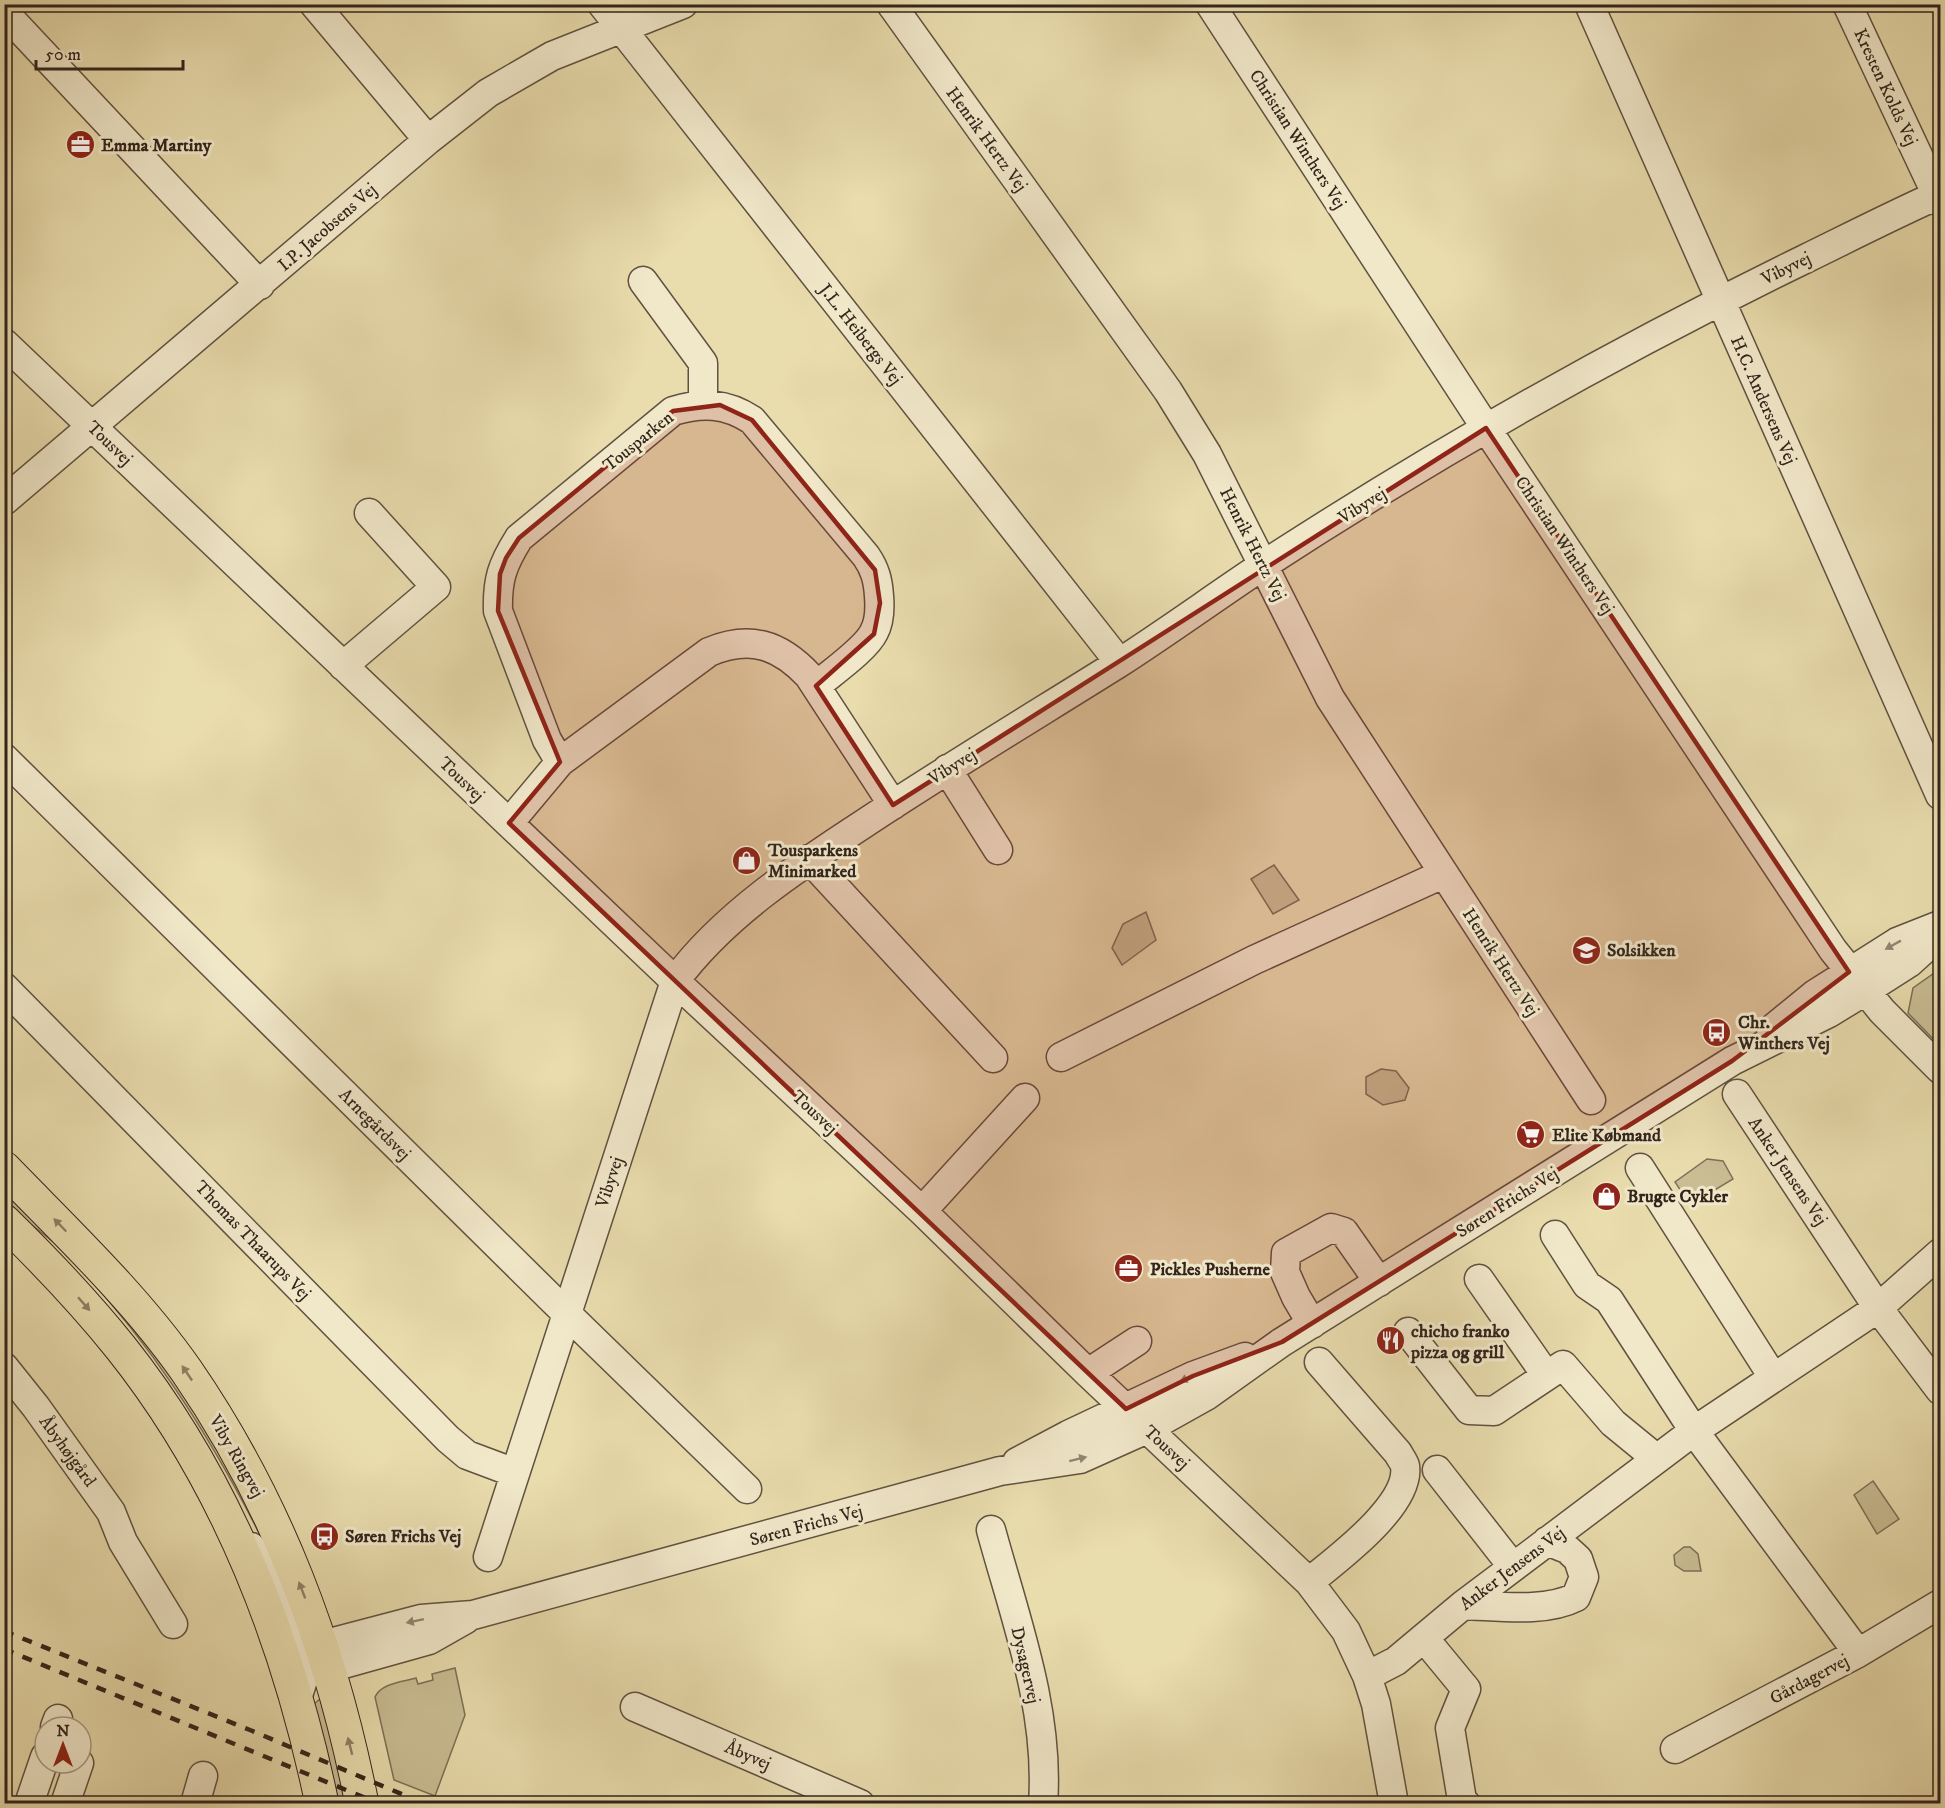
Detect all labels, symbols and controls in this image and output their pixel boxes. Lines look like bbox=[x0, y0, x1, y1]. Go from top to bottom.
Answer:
street label: Kresten Kolds Vej bbox=[1848, 25, 1922, 150]
scale bar bbox=[36, 33, 183, 71]
text: 50 m bbox=[45, 44, 81, 66]
street label: Christian Winthers Vej bbox=[1244, 66, 1350, 213]
street label: Henrik Hertz Vej bbox=[941, 83, 1032, 196]
office icon: Emma Martiny bbox=[64, 129, 96, 161]
place label: Emma Martiny bbox=[101, 135, 212, 157]
street label: I.P. Jacobsens Vej bbox=[274, 179, 382, 277]
street label: Vibyvej bbox=[1757, 247, 1815, 291]
street label: J.L. Heibergs Vej bbox=[813, 278, 907, 390]
street label: H.C. Andersens Vej bbox=[1725, 333, 1801, 468]
street label: Tousparken bbox=[599, 406, 679, 477]
street label: Tousvej bbox=[82, 417, 137, 471]
street label: Christian Winthers Vej bbox=[1510, 472, 1619, 619]
street label: Vibyvej bbox=[1334, 483, 1391, 530]
street label: Henrik Hertz Vej bbox=[1214, 484, 1290, 605]
street label: Vibyvej bbox=[924, 744, 981, 791]
street label: Tousvej bbox=[434, 753, 489, 807]
place label: Tousparkens Minimarked bbox=[767, 840, 858, 883]
shop icon: Tousparkens Minimarked bbox=[731, 844, 763, 876]
street label: Henrik Hertz Vej bbox=[1457, 904, 1543, 1021]
school or university icon: Solsikken bbox=[1570, 934, 1602, 966]
one-way arrow bbox=[1885, 939, 1901, 950]
place label: Solsikken bbox=[1607, 940, 1676, 962]
place label: Chr. Winthers Vej bbox=[1737, 1012, 1830, 1055]
bus stop icon: Chr. Winthers Vej bbox=[1701, 1016, 1733, 1048]
street label: Arnegårdsvej bbox=[334, 1084, 415, 1165]
street label: Tousvej bbox=[787, 1086, 842, 1139]
street label: Anker Jensens Vej bbox=[1743, 1113, 1832, 1230]
supermarket icon: Elite Købmand bbox=[1515, 1119, 1547, 1151]
place label: Elite Købmand bbox=[1552, 1125, 1662, 1147]
street label: Vibyvej bbox=[591, 1154, 629, 1212]
street label: Søren Frichs Vej bbox=[1452, 1163, 1563, 1243]
street label: Thomas Thaarups Vej bbox=[190, 1176, 315, 1305]
shop icon: Brugte Cykler bbox=[1590, 1180, 1622, 1212]
place label: Brugte Cykler bbox=[1627, 1186, 1728, 1208]
one-way arrow bbox=[53, 1218, 67, 1233]
office icon: Pickles Pusherne bbox=[1113, 1253, 1145, 1285]
place label: Pickles Pusherne bbox=[1150, 1259, 1270, 1281]
one-way arrow bbox=[77, 1296, 90, 1311]
place label: chicho franko pizza og grill bbox=[1410, 1321, 1510, 1364]
restaurant icon: chicho franko pizza og grill bbox=[1374, 1325, 1406, 1357]
one-way arrow bbox=[182, 1365, 193, 1381]
one-way arrow bbox=[1180, 1374, 1197, 1383]
street label: Viby Ringvej bbox=[203, 1410, 269, 1502]
street label: Åbyhøjgård bbox=[34, 1411, 101, 1492]
street label: Tousvej bbox=[1139, 1421, 1194, 1474]
one-way arrow bbox=[1069, 1453, 1087, 1463]
street label: Søren Frichs Vej bbox=[747, 1500, 865, 1552]
bus stop icon: Søren Frichs Vej bbox=[308, 1520, 340, 1552]
street label: Anker Jensens Vej bbox=[1456, 1522, 1570, 1616]
place label: Søren Frichs Vej bbox=[345, 1526, 461, 1548]
one-way arrow bbox=[297, 1580, 307, 1598]
one-way arrow bbox=[405, 1617, 424, 1626]
street label: Dysagervej bbox=[1005, 1625, 1045, 1706]
street label: Gårdagervej bbox=[1766, 1650, 1853, 1710]
north arrow bbox=[33, 1715, 93, 1775]
text: N bbox=[56, 1721, 70, 1741]
street label: Åbyvej bbox=[721, 1735, 774, 1775]
one-way arrow bbox=[344, 1737, 354, 1756]

